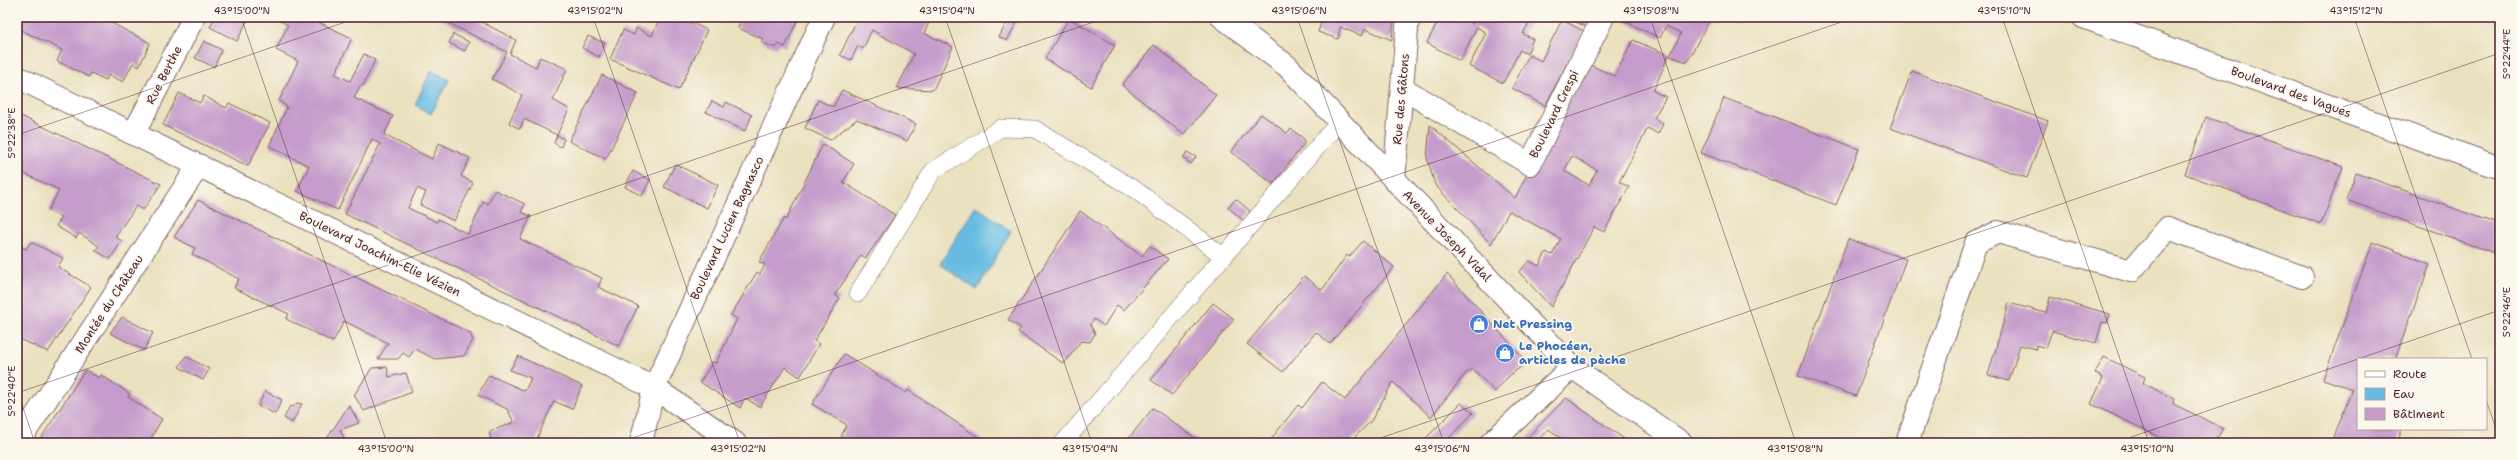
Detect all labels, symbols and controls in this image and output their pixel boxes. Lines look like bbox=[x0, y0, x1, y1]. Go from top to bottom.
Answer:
text: 43°15'00"N bbox=[214, 4, 270, 17]
text: 43°15'02"N bbox=[567, 4, 623, 17]
text: 43°15'04"N bbox=[919, 4, 975, 17]
text: 43°15'06"N bbox=[1271, 4, 1327, 17]
text: 43°15'08"N bbox=[1623, 4, 1679, 17]
text: 43°15'10"N bbox=[1977, 4, 2031, 17]
text: 43°15'12"N bbox=[2329, 4, 2383, 17]
text: 5°22'44"E bbox=[2500, 29, 2513, 79]
street label: Rue Berthe bbox=[142, 43, 186, 107]
street label: Rue des Gâtons bbox=[1389, 53, 1413, 145]
street label: Boulevard des Vagues bbox=[2229, 63, 2353, 121]
street label: Boulevard Crespi bbox=[1526, 67, 1582, 161]
text: 5°22'38"E bbox=[5, 108, 18, 158]
street label: Boulevard Lucien Bagnasco bbox=[687, 154, 767, 302]
street label: Avenue Joseph Vidal bbox=[1399, 187, 1495, 286]
street label: Boulevard Joachim-Elie Vézien bbox=[297, 208, 463, 300]
street label: Montée du Château bbox=[71, 252, 147, 356]
text: 5°22'46"E bbox=[2500, 287, 2513, 337]
shop icon: Net Pressing bbox=[1468, 313, 1490, 335]
place label: Net Pressing bbox=[1493, 316, 1572, 332]
place label: Le Phocéen, articles de pèche bbox=[1519, 338, 1626, 368]
shop icon: Le Phocéen, articles de pèche bbox=[1494, 342, 1516, 364]
legend bbox=[2357, 358, 2487, 430]
text: 5°22'40"E bbox=[5, 365, 18, 417]
text: Route bbox=[2393, 366, 2427, 382]
text: Eau bbox=[2393, 386, 2415, 402]
text: Bâtiment bbox=[2393, 406, 2445, 422]
text: 43°15'00"N bbox=[358, 442, 414, 455]
text: 43°15'02"N bbox=[710, 442, 766, 455]
text: 43°15'04"N bbox=[1062, 442, 1118, 455]
text: 43°15'06"N bbox=[1414, 442, 1470, 455]
text: 43°15'08"N bbox=[1767, 442, 1823, 455]
text: 43°15'10"N bbox=[2120, 442, 2174, 455]

